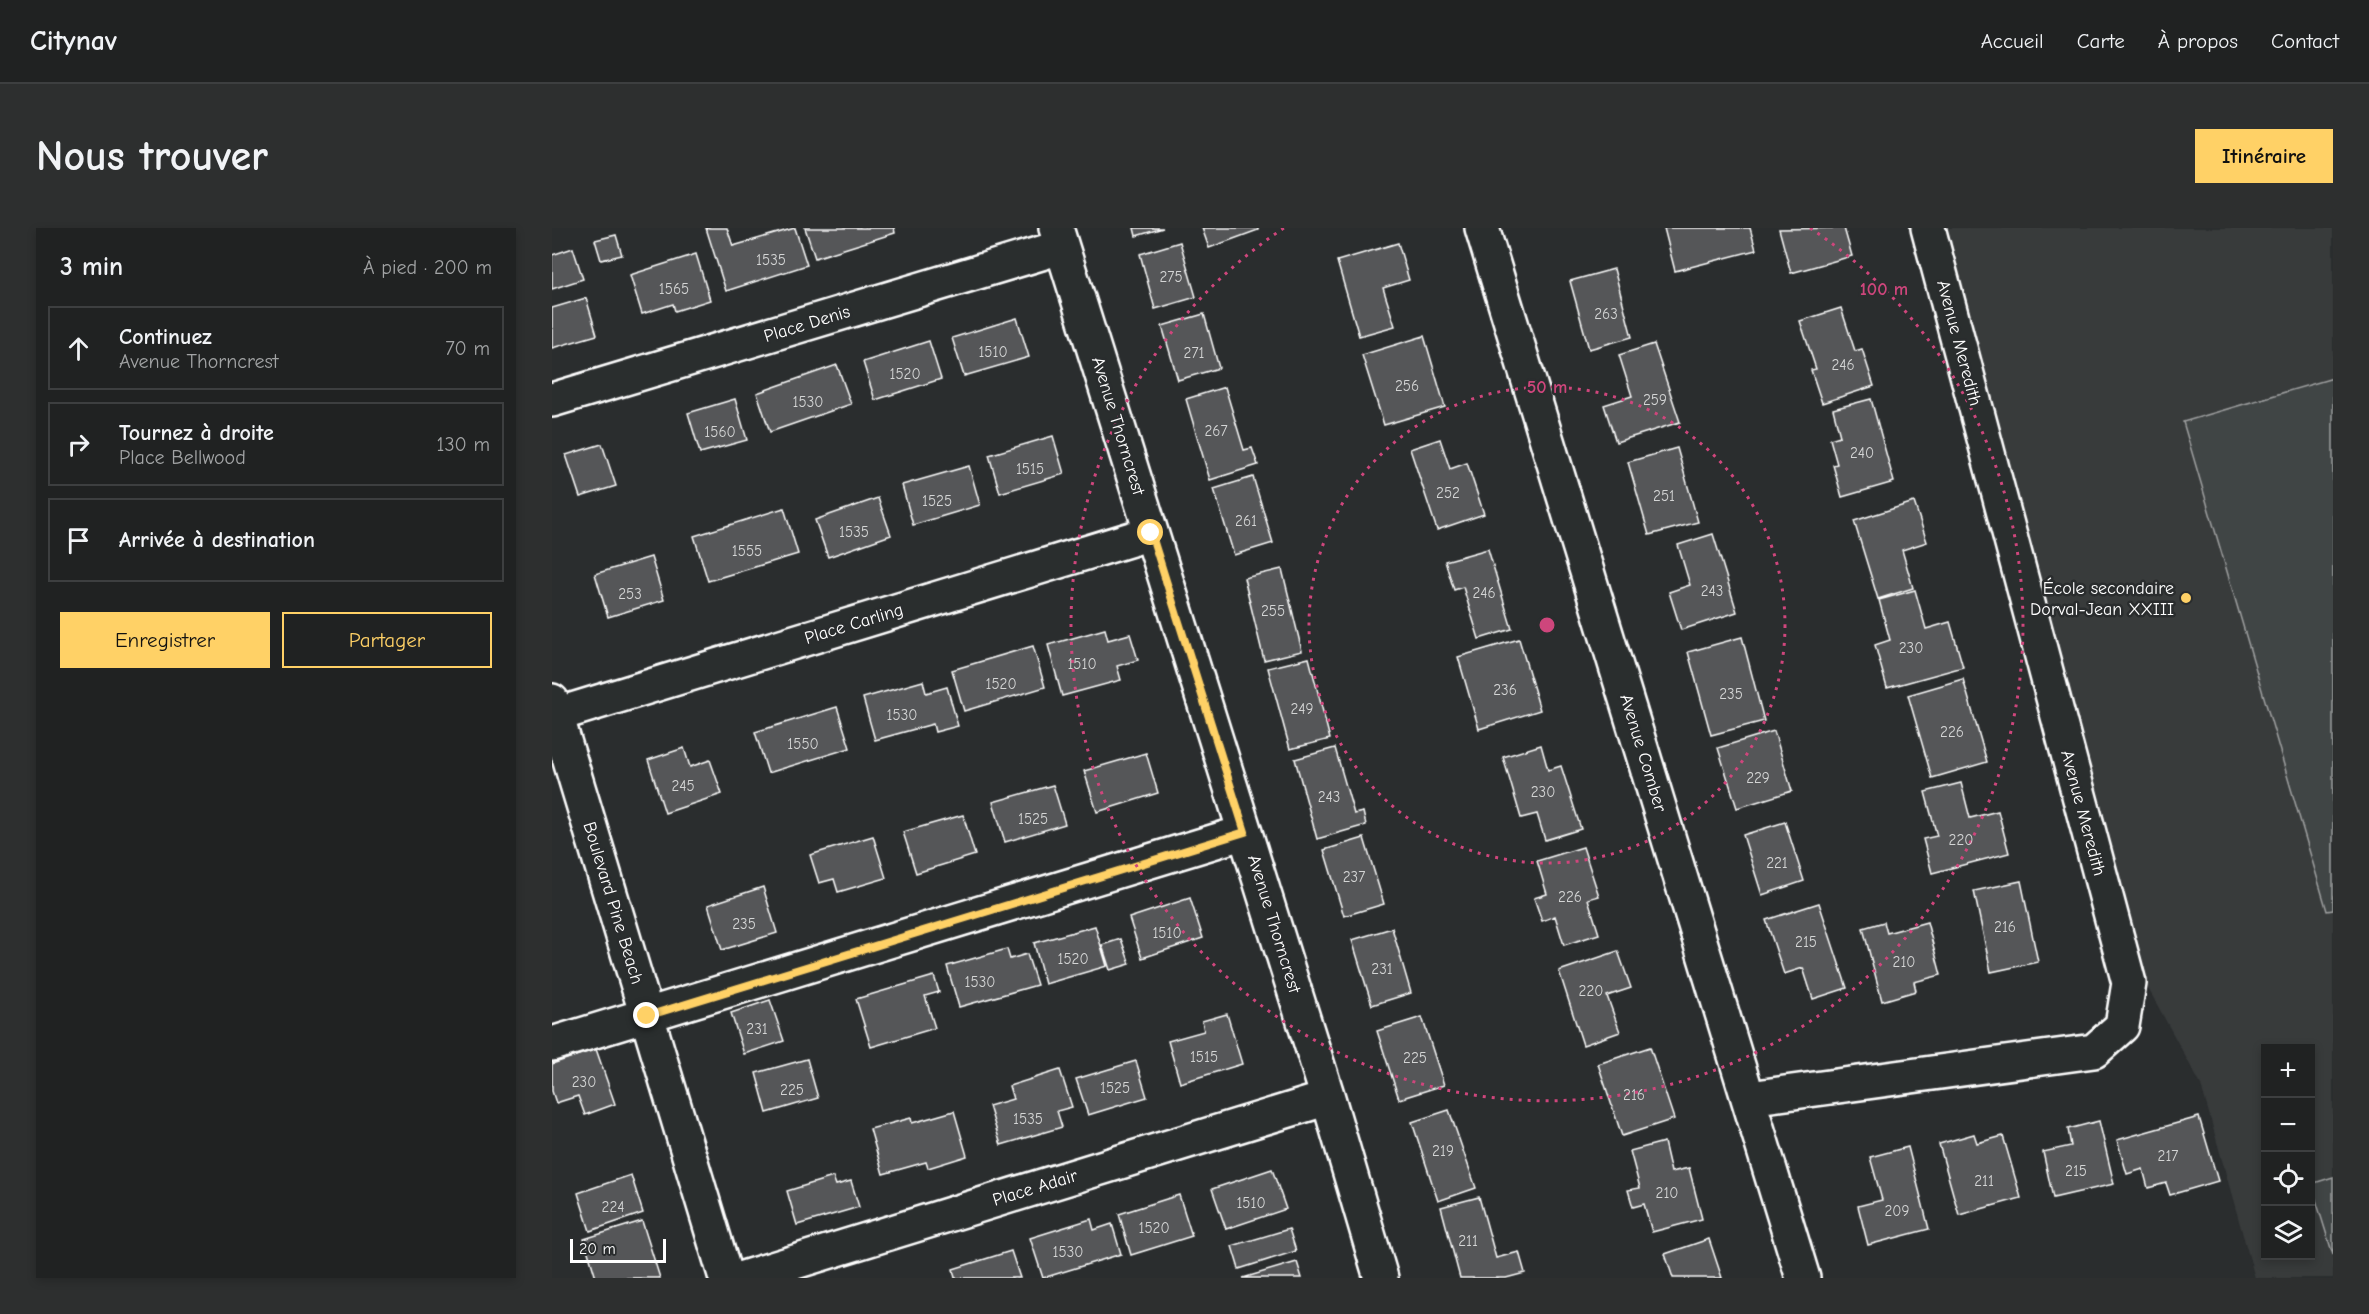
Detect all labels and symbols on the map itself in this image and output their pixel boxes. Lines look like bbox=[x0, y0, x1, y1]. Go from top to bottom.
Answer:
house number: 1535 bbox=[756, 251, 786, 269]
house number: 275 bbox=[1159, 268, 1183, 286]
street label: Avenue Meredith bbox=[1932, 278, 1986, 408]
text: 100 m bbox=[1860, 279, 1908, 300]
house number: 1565 bbox=[659, 280, 689, 298]
street label: Place Denis bbox=[761, 301, 853, 347]
house number: 263 bbox=[1594, 305, 1618, 323]
house number: 1510 bbox=[978, 343, 1008, 361]
house number: 271 bbox=[1184, 344, 1204, 362]
street label: Avenue Thorncrest bbox=[1087, 354, 1149, 499]
house number: 246 bbox=[1831, 356, 1855, 374]
house number: 1520 bbox=[889, 365, 921, 383]
house number: 256 bbox=[1395, 377, 1419, 395]
text: 50 m bbox=[1527, 377, 1567, 398]
house number: 259 bbox=[1643, 391, 1667, 409]
house number: 1530 bbox=[793, 393, 823, 411]
house number: 267 bbox=[1204, 422, 1228, 440]
house number: 1560 bbox=[704, 423, 736, 441]
house number: 240 bbox=[1850, 444, 1874, 462]
house number: 1515 bbox=[1016, 460, 1044, 478]
house number: 252 bbox=[1436, 484, 1460, 502]
house number: 251 bbox=[1653, 487, 1675, 505]
house number: 1525 bbox=[922, 492, 952, 510]
house number: 261 bbox=[1235, 512, 1257, 530]
route start bbox=[1137, 519, 1163, 545]
house number: 1535 bbox=[839, 523, 869, 541]
house number: 1555 bbox=[732, 542, 762, 560]
place label: École secondaire Dorval-Jean XXIII bbox=[2030, 577, 2174, 620]
house number: 243 bbox=[1701, 582, 1723, 600]
house number: 246 bbox=[1472, 584, 1496, 602]
house number: 253 bbox=[618, 585, 642, 603]
marker: École secondaire Dorval-Jean XXIII bbox=[2179, 591, 2193, 605]
street label: Place Carling bbox=[802, 599, 906, 649]
house number: 255 bbox=[1261, 602, 1285, 620]
centre of rings bbox=[1537, 615, 1557, 635]
house number: 230 bbox=[1899, 639, 1923, 657]
house number: 1510 bbox=[1067, 655, 1097, 673]
house number: 1520 bbox=[985, 675, 1017, 693]
house number: 236 bbox=[1493, 681, 1517, 699]
house number: 235 bbox=[1719, 685, 1743, 703]
street label: Avenue Comber bbox=[1615, 692, 1671, 815]
house number: 249 bbox=[1291, 700, 1314, 718]
house number: 1530 bbox=[887, 706, 917, 724]
house number: 226 bbox=[1940, 723, 1964, 741]
house number: 1550 bbox=[787, 735, 819, 753]
street label: Avenue Meredith bbox=[2056, 748, 2110, 878]
house number: 229 bbox=[1746, 769, 1770, 787]
house number: 245 bbox=[671, 777, 695, 795]
house number: 230 bbox=[1531, 783, 1555, 801]
house number: 243 bbox=[1318, 788, 1340, 806]
house number: 1525 bbox=[1018, 810, 1048, 828]
street label: Boulevard Pine Beach bbox=[578, 819, 648, 987]
house number: 220 bbox=[1949, 831, 1973, 849]
street label: Avenue Thorncrest bbox=[1243, 852, 1305, 997]
house number: 221 bbox=[1766, 854, 1788, 872]
house number: 237 bbox=[1343, 868, 1365, 886]
house number: 226 bbox=[1558, 888, 1582, 906]
house number: 235 bbox=[732, 915, 756, 933]
house number: 216 bbox=[1994, 918, 2016, 936]
house number: 1510 bbox=[1152, 924, 1182, 942]
house number: 215 bbox=[1795, 933, 1817, 951]
house number: 1520 bbox=[1057, 950, 1089, 968]
house number: 210 bbox=[1893, 953, 1915, 971]
house number: 231 bbox=[1371, 960, 1393, 978]
house number: 1530 bbox=[965, 973, 995, 991]
house number: 220 bbox=[1579, 982, 1603, 1000]
route end bbox=[633, 1002, 659, 1028]
house number: 231 bbox=[746, 1020, 768, 1038]
house number: 1515 bbox=[1190, 1048, 1218, 1066]
house number: 225 bbox=[1403, 1049, 1427, 1067]
house number: 230 bbox=[572, 1073, 596, 1091]
house number: 1525 bbox=[1100, 1079, 1130, 1097]
house number: 225 bbox=[780, 1081, 804, 1099]
house number: 216 bbox=[1623, 1086, 1645, 1104]
house number: 1535 bbox=[1013, 1110, 1043, 1128]
house number: 219 bbox=[1432, 1142, 1454, 1160]
house number: 217 bbox=[2158, 1147, 2178, 1165]
house number: 215 bbox=[2065, 1162, 2087, 1180]
street label: Place Adair bbox=[990, 1165, 1081, 1211]
house number: 211 bbox=[1974, 1172, 1994, 1190]
house number: 210 bbox=[1656, 1184, 1678, 1202]
house number: 1510 bbox=[1236, 1194, 1266, 1212]
house number: 224 bbox=[602, 1198, 624, 1216]
house number: 209 bbox=[1885, 1202, 1910, 1220]
house number: 1520 bbox=[1138, 1219, 1170, 1237]
house number: 211 bbox=[1458, 1232, 1478, 1250]
scale bar bbox=[570, 1236, 666, 1264]
house number: 1530 bbox=[1053, 1243, 1083, 1261]

